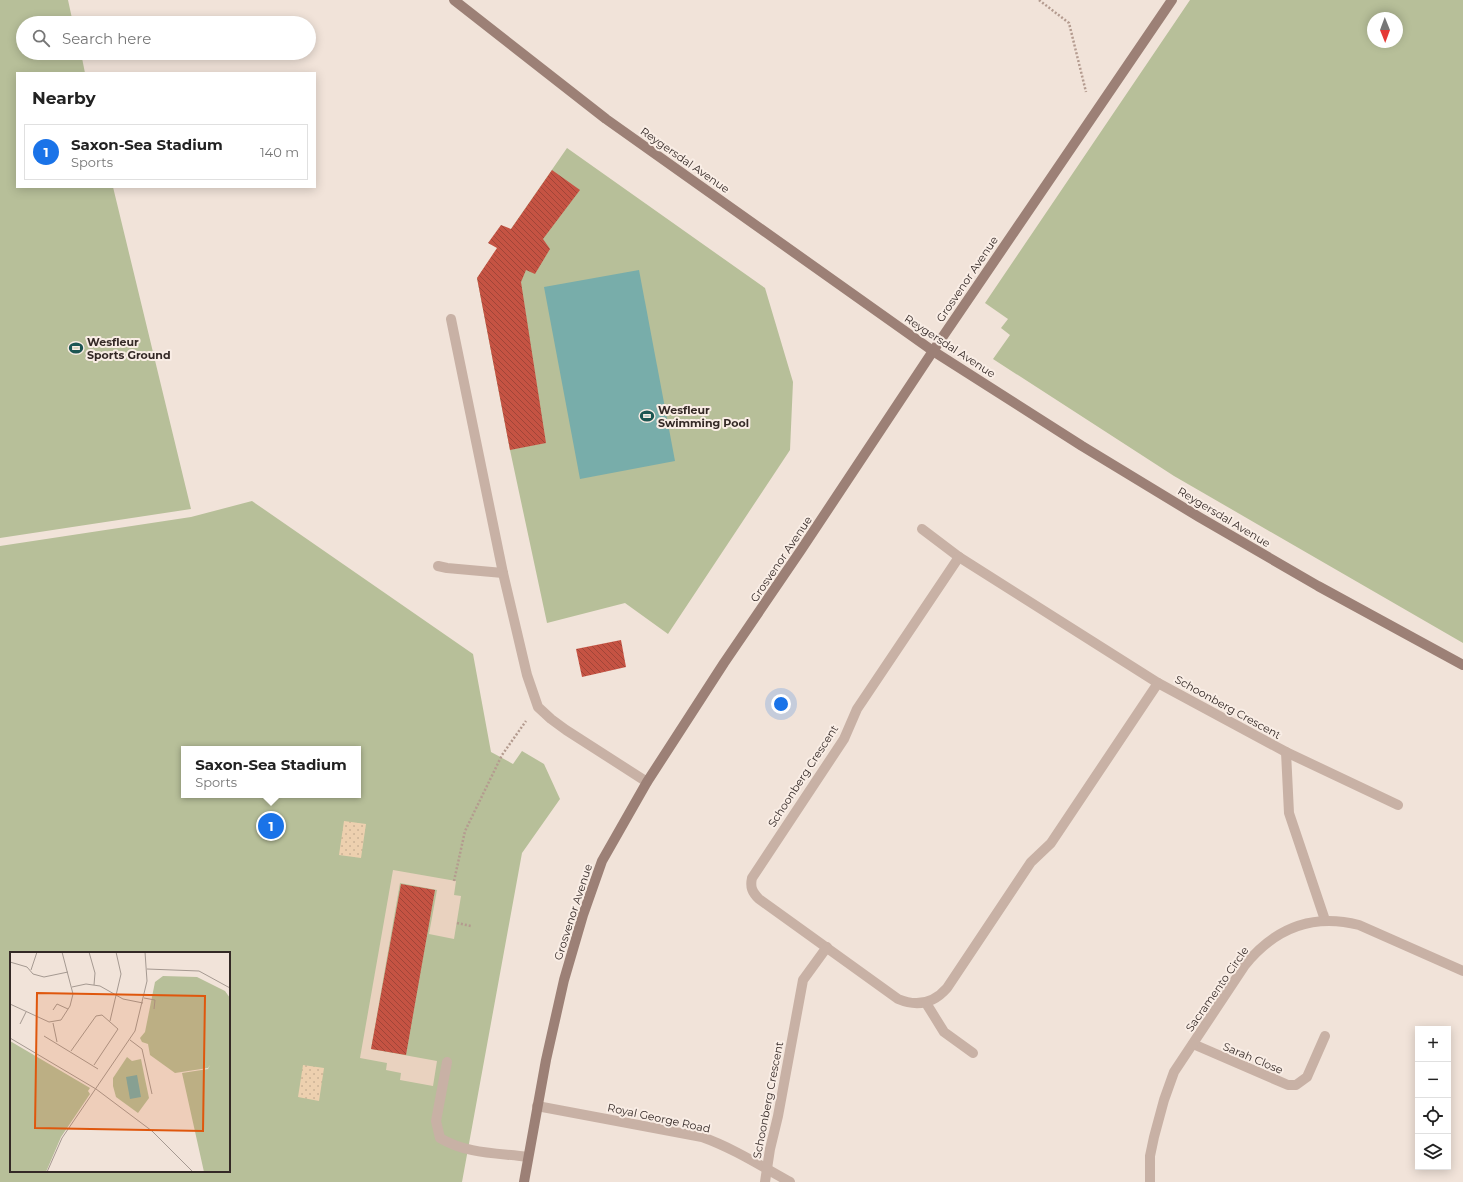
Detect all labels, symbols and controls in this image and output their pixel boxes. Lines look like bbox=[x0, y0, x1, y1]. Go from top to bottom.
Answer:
north arrow bbox=[1367, 12, 1403, 48]
search box bbox=[16, 16, 316, 60]
icon: search bbox=[30, 27, 52, 49]
text: Search here bbox=[62, 29, 151, 48]
text: Nearby bbox=[32, 88, 96, 108]
street label: Reygersdal Avenue bbox=[638, 124, 733, 196]
text: Saxon-Sea Stadium bbox=[71, 135, 223, 154]
text: 1 bbox=[43, 144, 49, 160]
text: 140 m bbox=[260, 144, 299, 160]
text: Sports bbox=[71, 154, 113, 170]
street label: Grosvenor Avenue bbox=[933, 233, 1001, 325]
street label: Reygersdal Avenue bbox=[902, 311, 998, 381]
place label: Wesfleur Sports Ground bbox=[87, 335, 171, 362]
sports icon: Wesfleur Sports Ground bbox=[68, 340, 84, 356]
place label: Wesfleur Swimming Pool bbox=[658, 403, 749, 430]
sports icon: Wesfleur Swimming Pool bbox=[639, 408, 655, 424]
street label: Reygersdal Avenue bbox=[1175, 484, 1273, 550]
street label: Grosvenor Avenue bbox=[747, 513, 815, 605]
street label: Schoonberg Crescent bbox=[1173, 672, 1284, 742]
your location bbox=[771, 694, 791, 714]
street label: Schoonberg Crescent bbox=[765, 722, 842, 830]
popup bbox=[181, 746, 361, 798]
text: Saxon-Sea Stadium bbox=[195, 755, 347, 774]
text: Sports bbox=[195, 774, 237, 790]
pin: 1 bbox=[258, 811, 284, 841]
street label: Grosvenor Avenue bbox=[551, 862, 595, 962]
street label: Sacramento Circle bbox=[1182, 944, 1252, 1034]
inset map bbox=[10, 952, 230, 1172]
map controls bbox=[1415, 1026, 1451, 1170]
button: + bbox=[1415, 1026, 1451, 1062]
street label: Sarah Close bbox=[1221, 1039, 1285, 1077]
street label: Schoonberg Crescent bbox=[750, 1040, 786, 1160]
button: − bbox=[1415, 1062, 1451, 1098]
button: locate bbox=[1415, 1098, 1451, 1134]
street label: Royal George Road bbox=[606, 1100, 712, 1136]
button: layers bbox=[1415, 1134, 1451, 1170]

